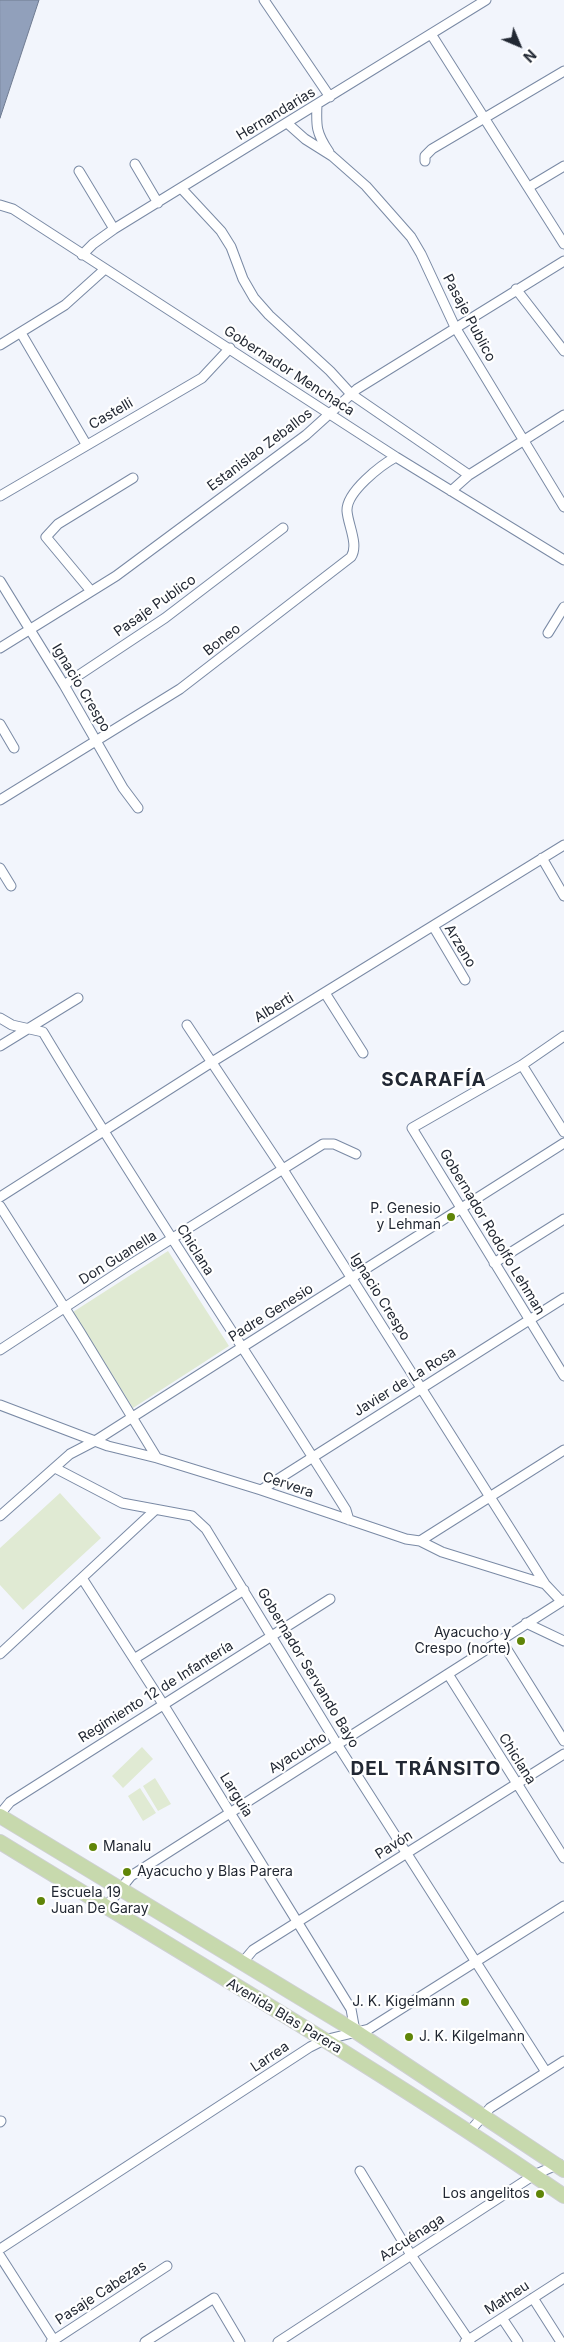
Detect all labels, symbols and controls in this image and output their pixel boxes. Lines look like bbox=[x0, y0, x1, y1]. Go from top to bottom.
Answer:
north arrow bbox=[494, 20, 544, 70]
text: N bbox=[520, 46, 540, 66]
street label: Hernandarias bbox=[234, 84, 318, 144]
street label: Pasaje Publico bbox=[439, 271, 499, 365]
street label: Gobernador Menchaca bbox=[220, 322, 358, 420]
street label: Castelli bbox=[86, 395, 136, 433]
street label: Estanislao Zeballos bbox=[204, 405, 316, 495]
street label: Pasaje Publico bbox=[111, 571, 199, 641]
street label: Boneo bbox=[200, 620, 244, 660]
street label: Ignacio Crespo bbox=[48, 641, 114, 735]
street label: Arzeno bbox=[441, 921, 479, 971]
street label: Alberti bbox=[251, 990, 297, 1026]
district label: SCARAFÍA bbox=[380, 1069, 488, 1091]
street label: Gobernador Rodolfo Lehman bbox=[436, 1146, 548, 1318]
place label: P. Genesio y Lehman bbox=[370, 1201, 441, 1234]
marker: P. Genesio y Lehman bbox=[445, 1211, 457, 1223]
street label: Chiclana bbox=[173, 1221, 217, 1279]
street label: Don Guanella bbox=[76, 1227, 160, 1289]
street label: Ignacio Crespo bbox=[346, 1250, 414, 1344]
street label: Padre Genesio bbox=[226, 1280, 316, 1346]
street label: Javier de La Rosa bbox=[351, 1344, 459, 1420]
street label: Cervera bbox=[260, 1468, 316, 1502]
street label: Gobernador Servando Bayo bbox=[254, 1585, 362, 1751]
place label: Ayacucho y Crespo (norte) bbox=[414, 1625, 511, 1658]
marker: Ayacucho y Crespo (norte) bbox=[515, 1635, 527, 1647]
street label: Regimiento 12 de Infantería bbox=[76, 1637, 236, 1747]
street label: Ayacucho bbox=[266, 1729, 330, 1777]
street label: Chiclana bbox=[495, 1730, 539, 1788]
district label: DEL TRÁNSITO bbox=[349, 1758, 503, 1780]
street label: Larguia bbox=[216, 1770, 256, 1820]
street label: Pavón bbox=[372, 1827, 416, 1863]
place label: Manalu bbox=[103, 1839, 151, 1855]
marker: Manalu bbox=[87, 1841, 99, 1853]
place label: Ayacucho y Blas Parera bbox=[137, 1864, 293, 1880]
marker: Ayacucho y Blas Parera bbox=[121, 1866, 133, 1878]
place label: Escuela 19 Juan De Garay bbox=[51, 1885, 149, 1918]
marker: Escuela 19 Juan De Garay bbox=[35, 1895, 47, 1907]
street label: Avenida Blas Parera bbox=[223, 1975, 345, 2057]
place label: J. K. Kigelmann bbox=[352, 1994, 455, 2010]
marker: J. K. Kigelmann bbox=[459, 1996, 471, 2008]
place label: J. K. Kilgelmann bbox=[419, 2029, 525, 2045]
marker: J. K. Kilgelmann bbox=[403, 2031, 415, 2043]
street label: Larrea bbox=[248, 2038, 292, 2076]
place label: Los angelitos bbox=[442, 2186, 530, 2202]
marker: Los angelitos bbox=[534, 2188, 546, 2200]
street label: Azcuénaga bbox=[376, 2211, 448, 2265]
street label: Pasaje Cabezas bbox=[52, 2257, 150, 2329]
street label: Matheu bbox=[482, 2277, 532, 2319]

